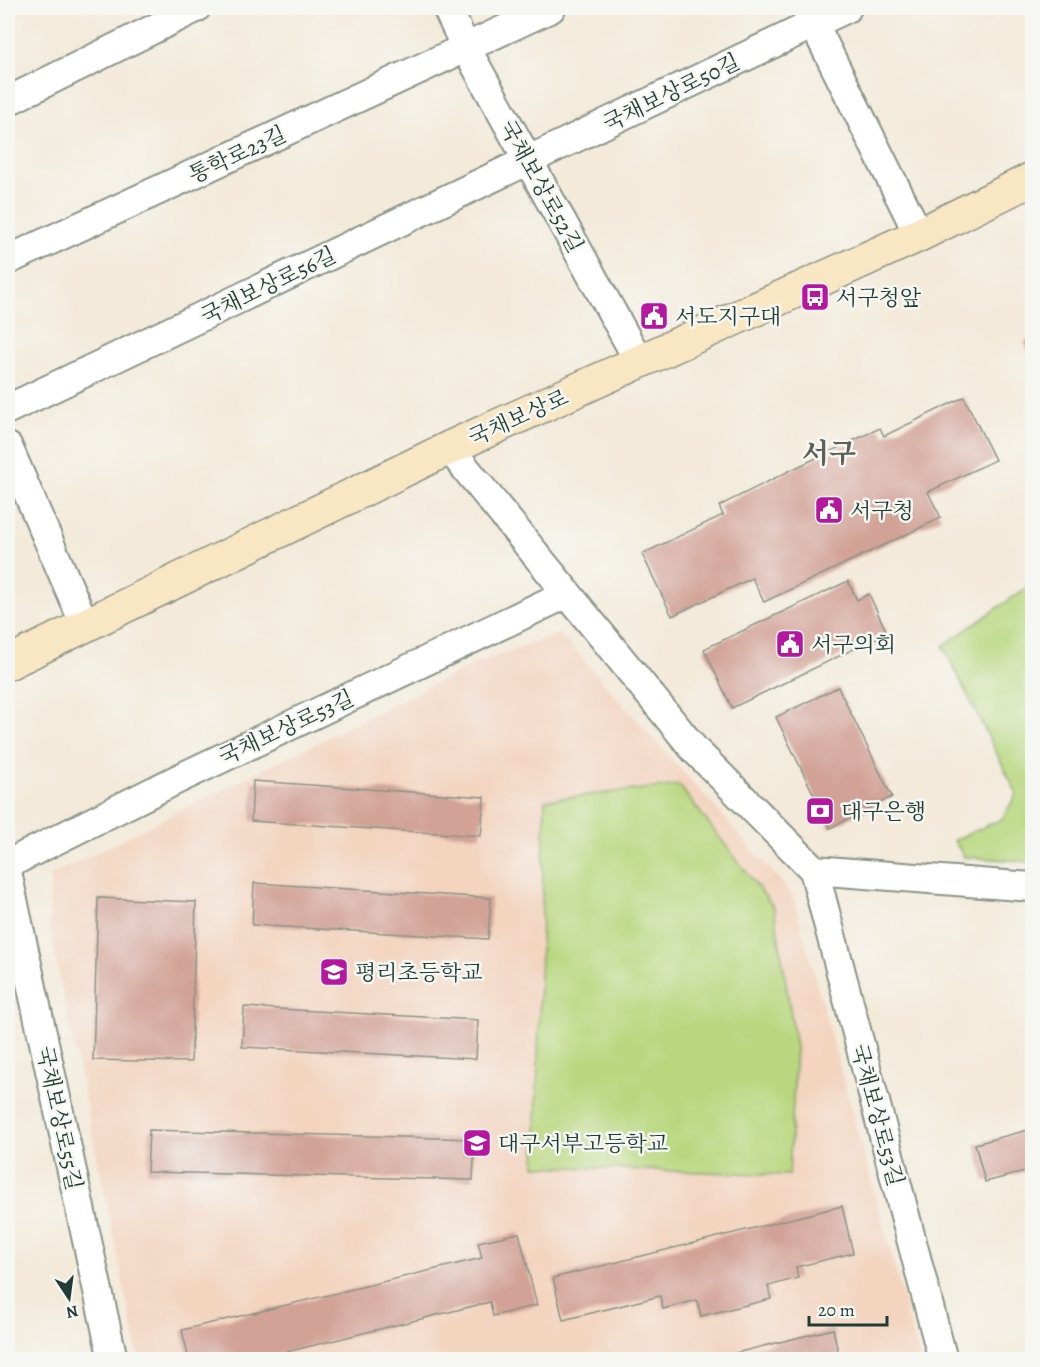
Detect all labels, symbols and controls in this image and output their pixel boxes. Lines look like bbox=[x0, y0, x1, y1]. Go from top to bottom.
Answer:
street label: 국채보상로50길 bbox=[598, 47, 745, 139]
street label: 국채보상로52길 bbox=[492, 115, 590, 258]
street label: 통학로23길 bbox=[184, 119, 291, 191]
street label: 국채보상로56길 bbox=[196, 240, 341, 332]
bus stop icon: 서구청앞 bbox=[799, 281, 831, 313]
place label: 서구청앞 bbox=[836, 283, 922, 313]
public building icon: 서도지구대 bbox=[638, 300, 670, 332]
place label: 서도지구대 bbox=[675, 302, 781, 332]
street label: 국채보상로 bbox=[464, 383, 573, 453]
district label: 서구 bbox=[802, 435, 856, 473]
public building icon: 서구청 bbox=[813, 494, 845, 526]
place label: 서구청 bbox=[850, 496, 914, 526]
public building icon: 서구의회 bbox=[774, 628, 806, 660]
place label: 서구의회 bbox=[811, 630, 896, 660]
street label: 국채보상로53길 bbox=[214, 683, 359, 772]
bank icon: 대구은행 bbox=[804, 795, 836, 827]
place label: 대구은행 bbox=[841, 797, 926, 827]
school or university icon: 평리초등학교 bbox=[318, 956, 350, 988]
place label: 평리초등학교 bbox=[355, 958, 483, 988]
street label: 국채보상로53길 bbox=[844, 1041, 910, 1190]
street label: 국채보상로55길 bbox=[29, 1043, 89, 1193]
school or university icon: 대구서부고등학교 bbox=[461, 1127, 493, 1159]
place label: 대구서부고등학교 bbox=[498, 1129, 668, 1159]
north arrow bbox=[39, 1268, 99, 1328]
scale bar bbox=[809, 1289, 887, 1327]
text: 20 m bbox=[818, 1298, 855, 1322]
text: N bbox=[64, 1300, 80, 1324]

